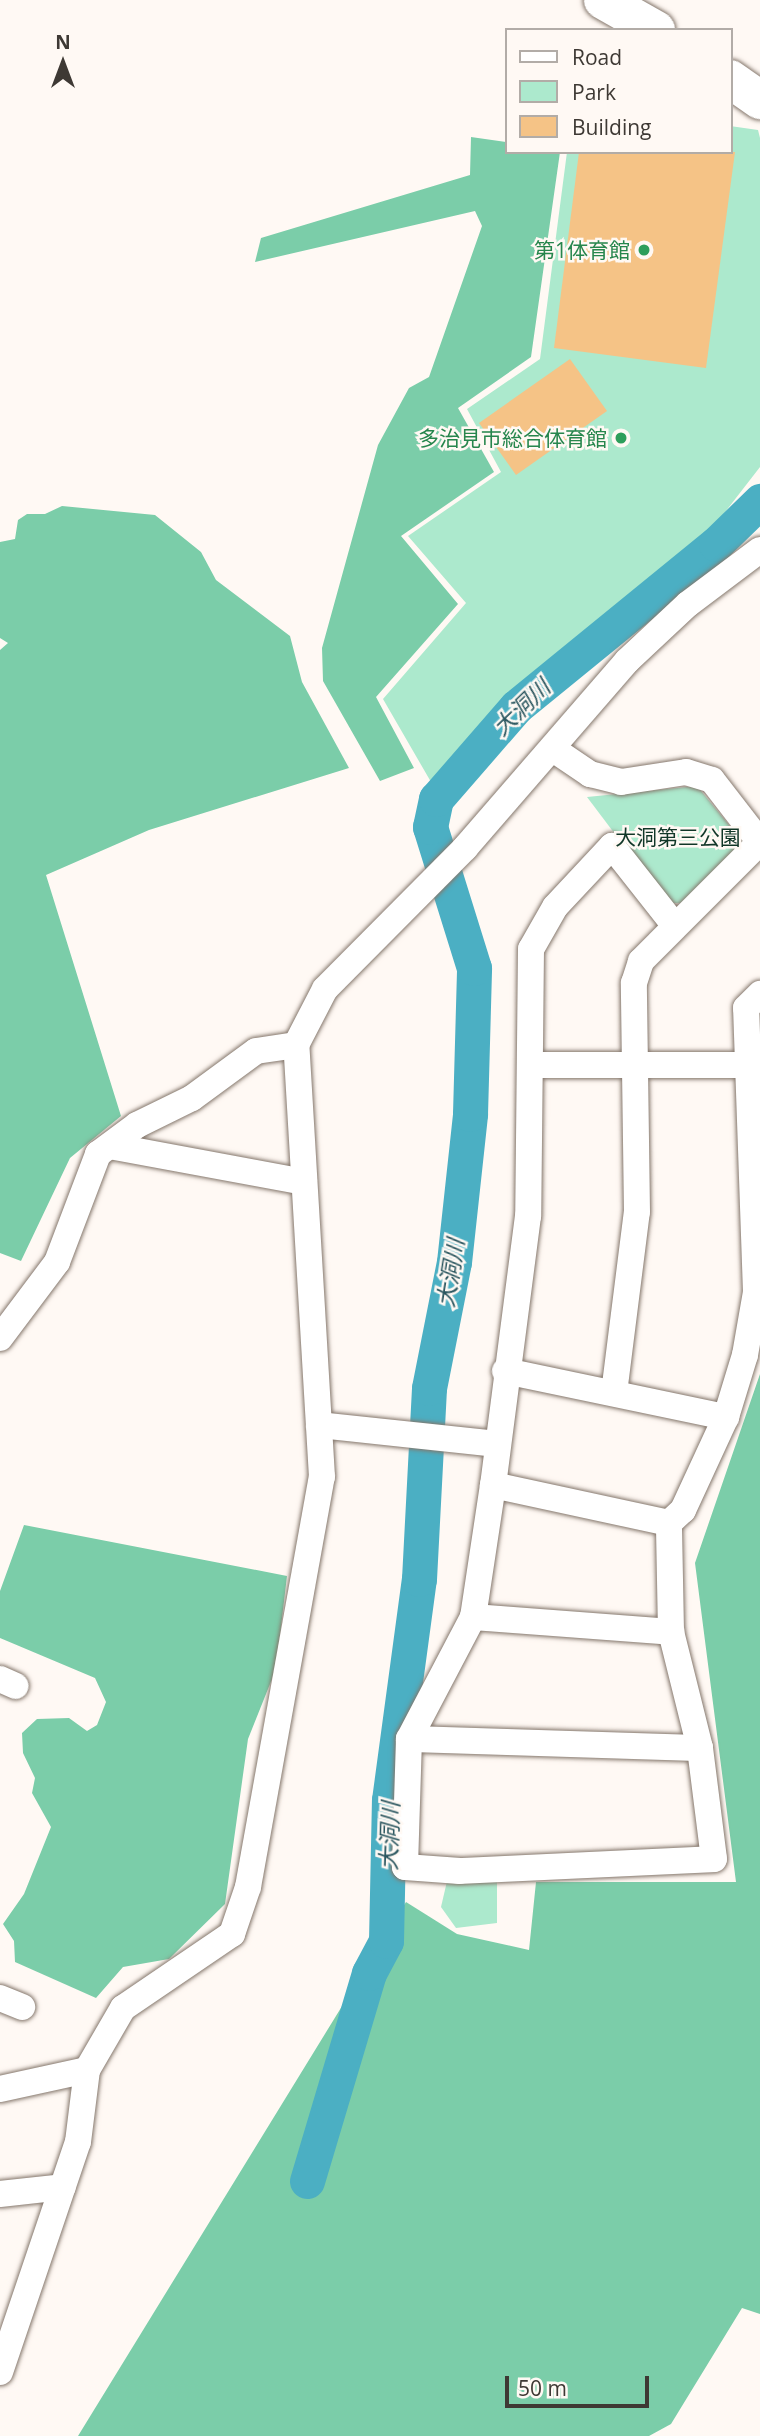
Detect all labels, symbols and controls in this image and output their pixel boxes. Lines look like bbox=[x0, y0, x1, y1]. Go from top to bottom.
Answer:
north arrow bbox=[28, 28, 98, 98]
legend bbox=[504, 28, 732, 154]
text: N bbox=[55, 29, 71, 55]
text: Road bbox=[572, 43, 622, 71]
text: Park bbox=[572, 78, 616, 106]
text: Building bbox=[572, 113, 651, 141]
place label: 第1体育館 bbox=[534, 237, 630, 263]
marker: 第1体育館 bbox=[636, 242, 652, 258]
place label: 多治見市総合体育館 bbox=[418, 425, 607, 451]
marker: 多治見市総合体育館 bbox=[613, 430, 629, 446]
water label: 大洞川 bbox=[487, 673, 555, 741]
park label: 大洞第三公園 bbox=[615, 824, 741, 850]
water label: 大洞川 bbox=[431, 1237, 469, 1309]
water label: 大洞川 bbox=[374, 1801, 404, 1871]
scale bar bbox=[508, 2362, 652, 2406]
text: 50 m bbox=[518, 2374, 567, 2402]

